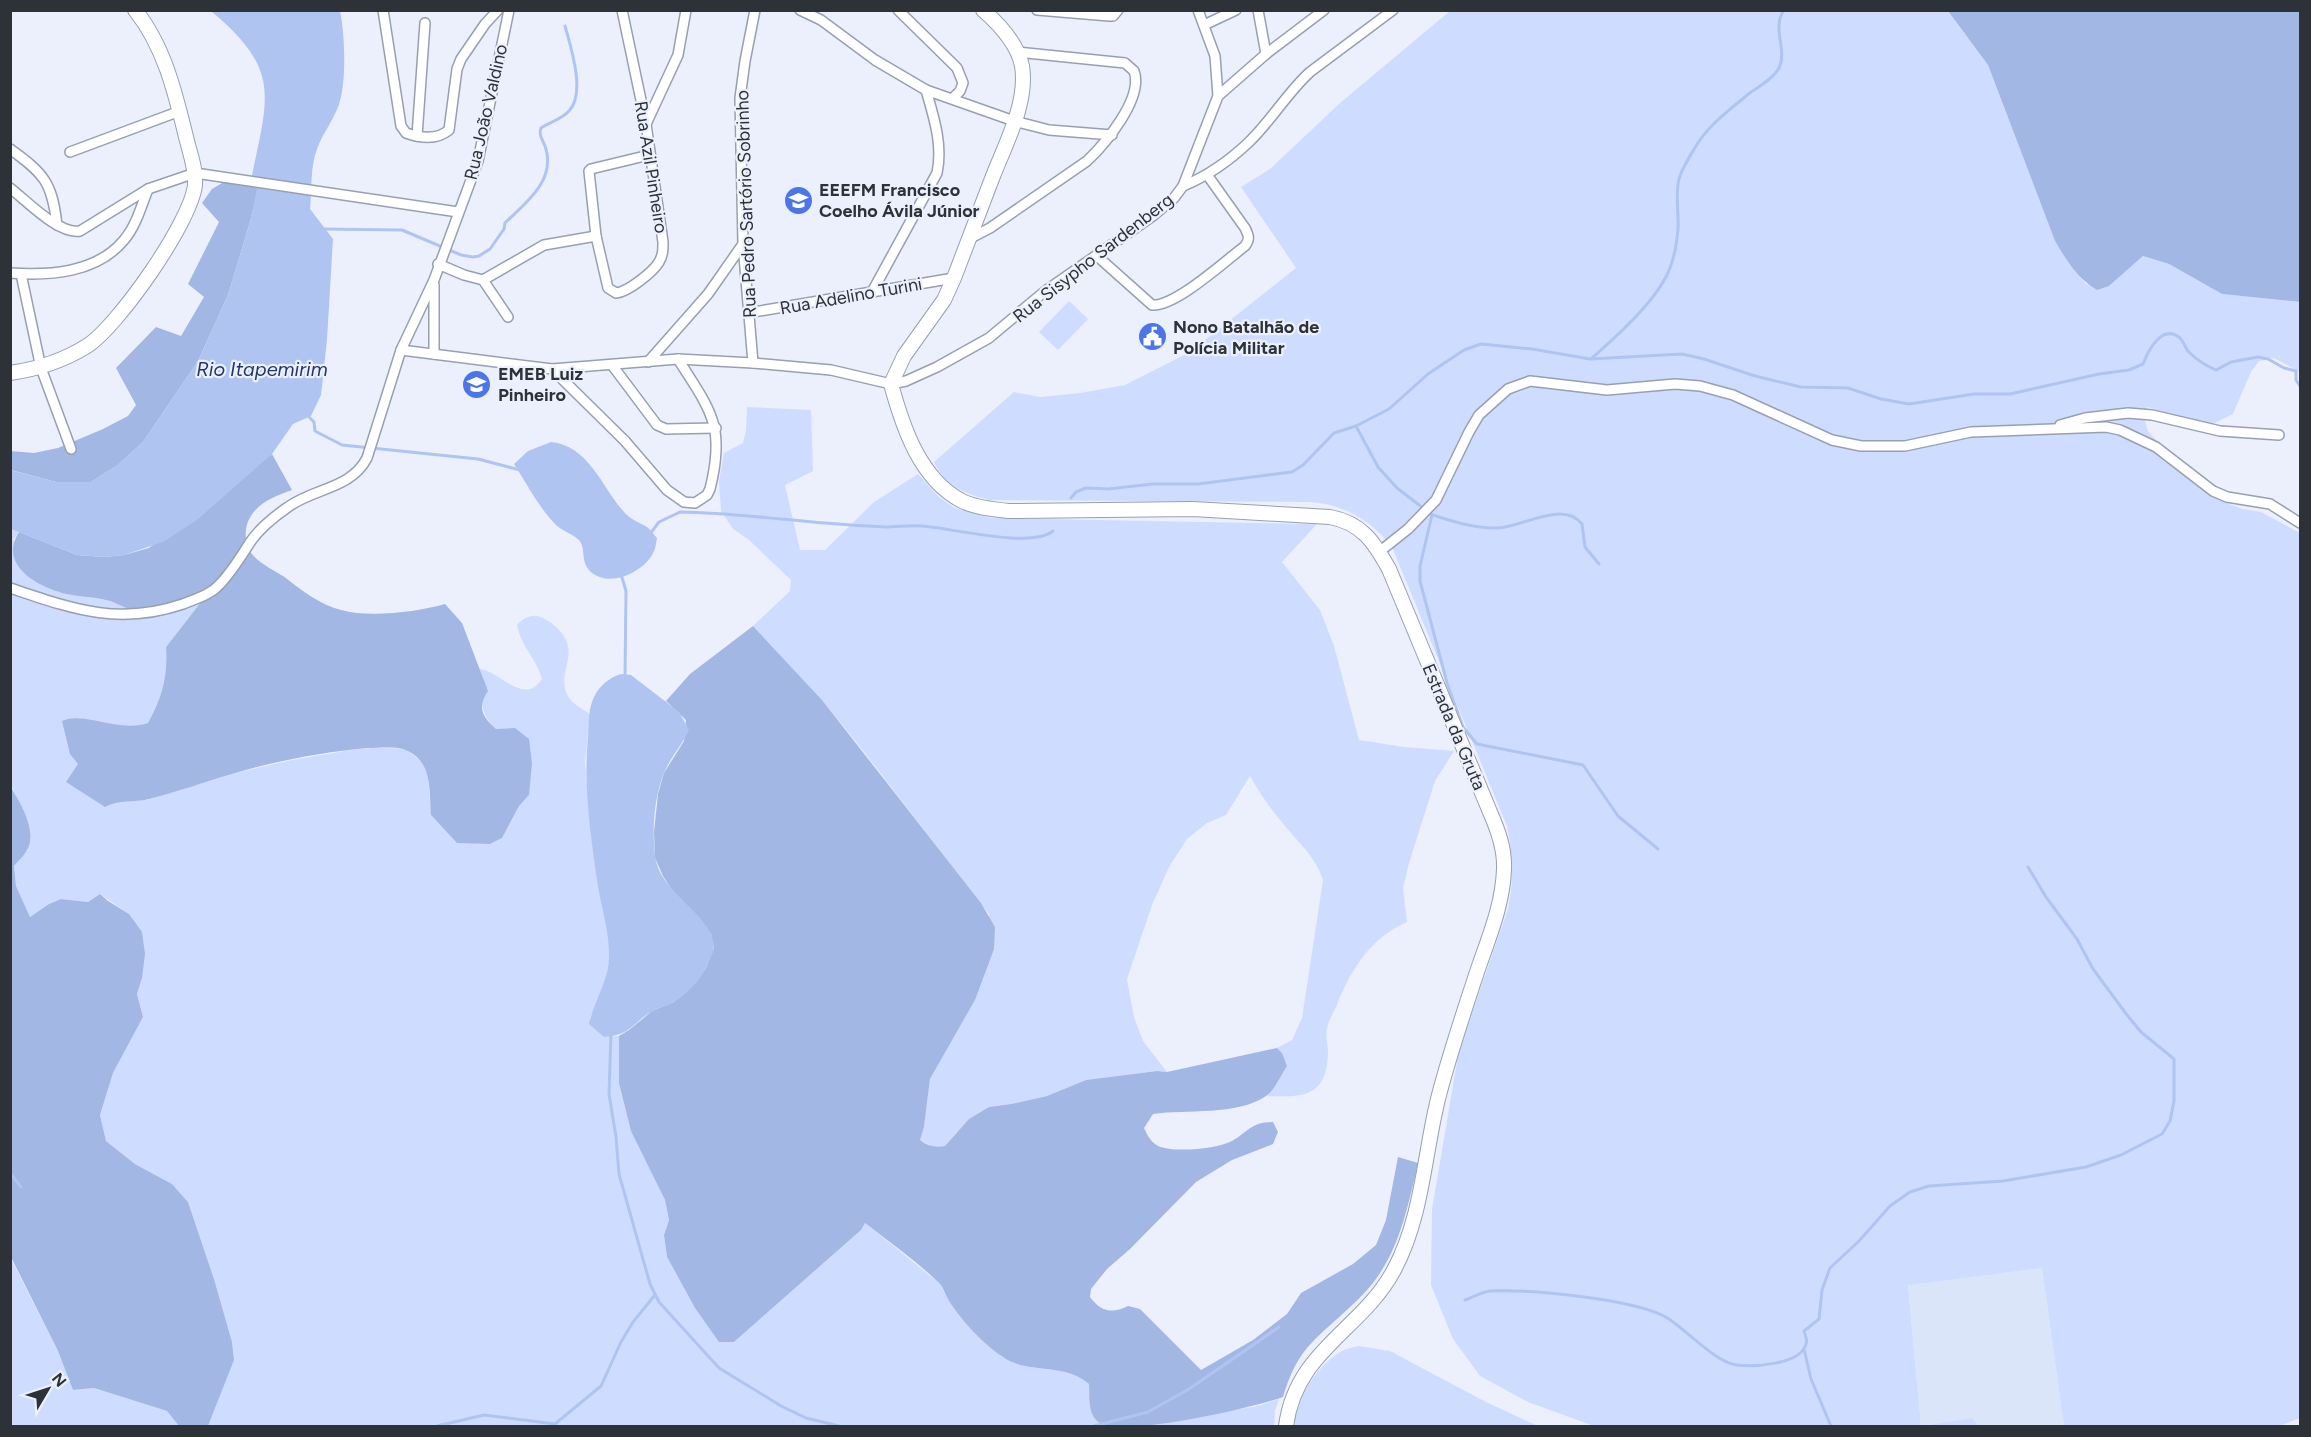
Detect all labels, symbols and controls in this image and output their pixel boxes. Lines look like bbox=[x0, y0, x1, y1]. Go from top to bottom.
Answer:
street label: Rua João Valdino bbox=[460, 42, 512, 182]
street label: Rua Pedro Sartório Sobrinho bbox=[731, 90, 761, 318]
street label: Rua Azil Pinheiro bbox=[630, 99, 672, 235]
place label: EEEFM Francisco Coelho Ávila Júnior bbox=[819, 179, 980, 222]
school or university icon: EEEFM Francisco Coelho Ávila Júnior bbox=[782, 184, 814, 216]
street label: Rua Sisypho Sardenberg bbox=[1008, 189, 1178, 327]
street label: Rua Adelino Turini bbox=[778, 273, 924, 319]
place label: Nono Batalhão de Polícia Militar bbox=[1173, 316, 1319, 359]
public building icon: Nono Batalhão de Polícia Militar bbox=[1136, 321, 1168, 353]
water label: Rio Itapemirim bbox=[196, 357, 328, 381]
place label: EMEB Luiz Pinheiro bbox=[498, 363, 584, 406]
school or university icon: EMEB Luiz Pinheiro bbox=[461, 368, 493, 400]
street label: Estrada da Gruta bbox=[1417, 660, 1491, 794]
north arrow bbox=[18, 1359, 78, 1419]
text: N bbox=[48, 1369, 71, 1391]

